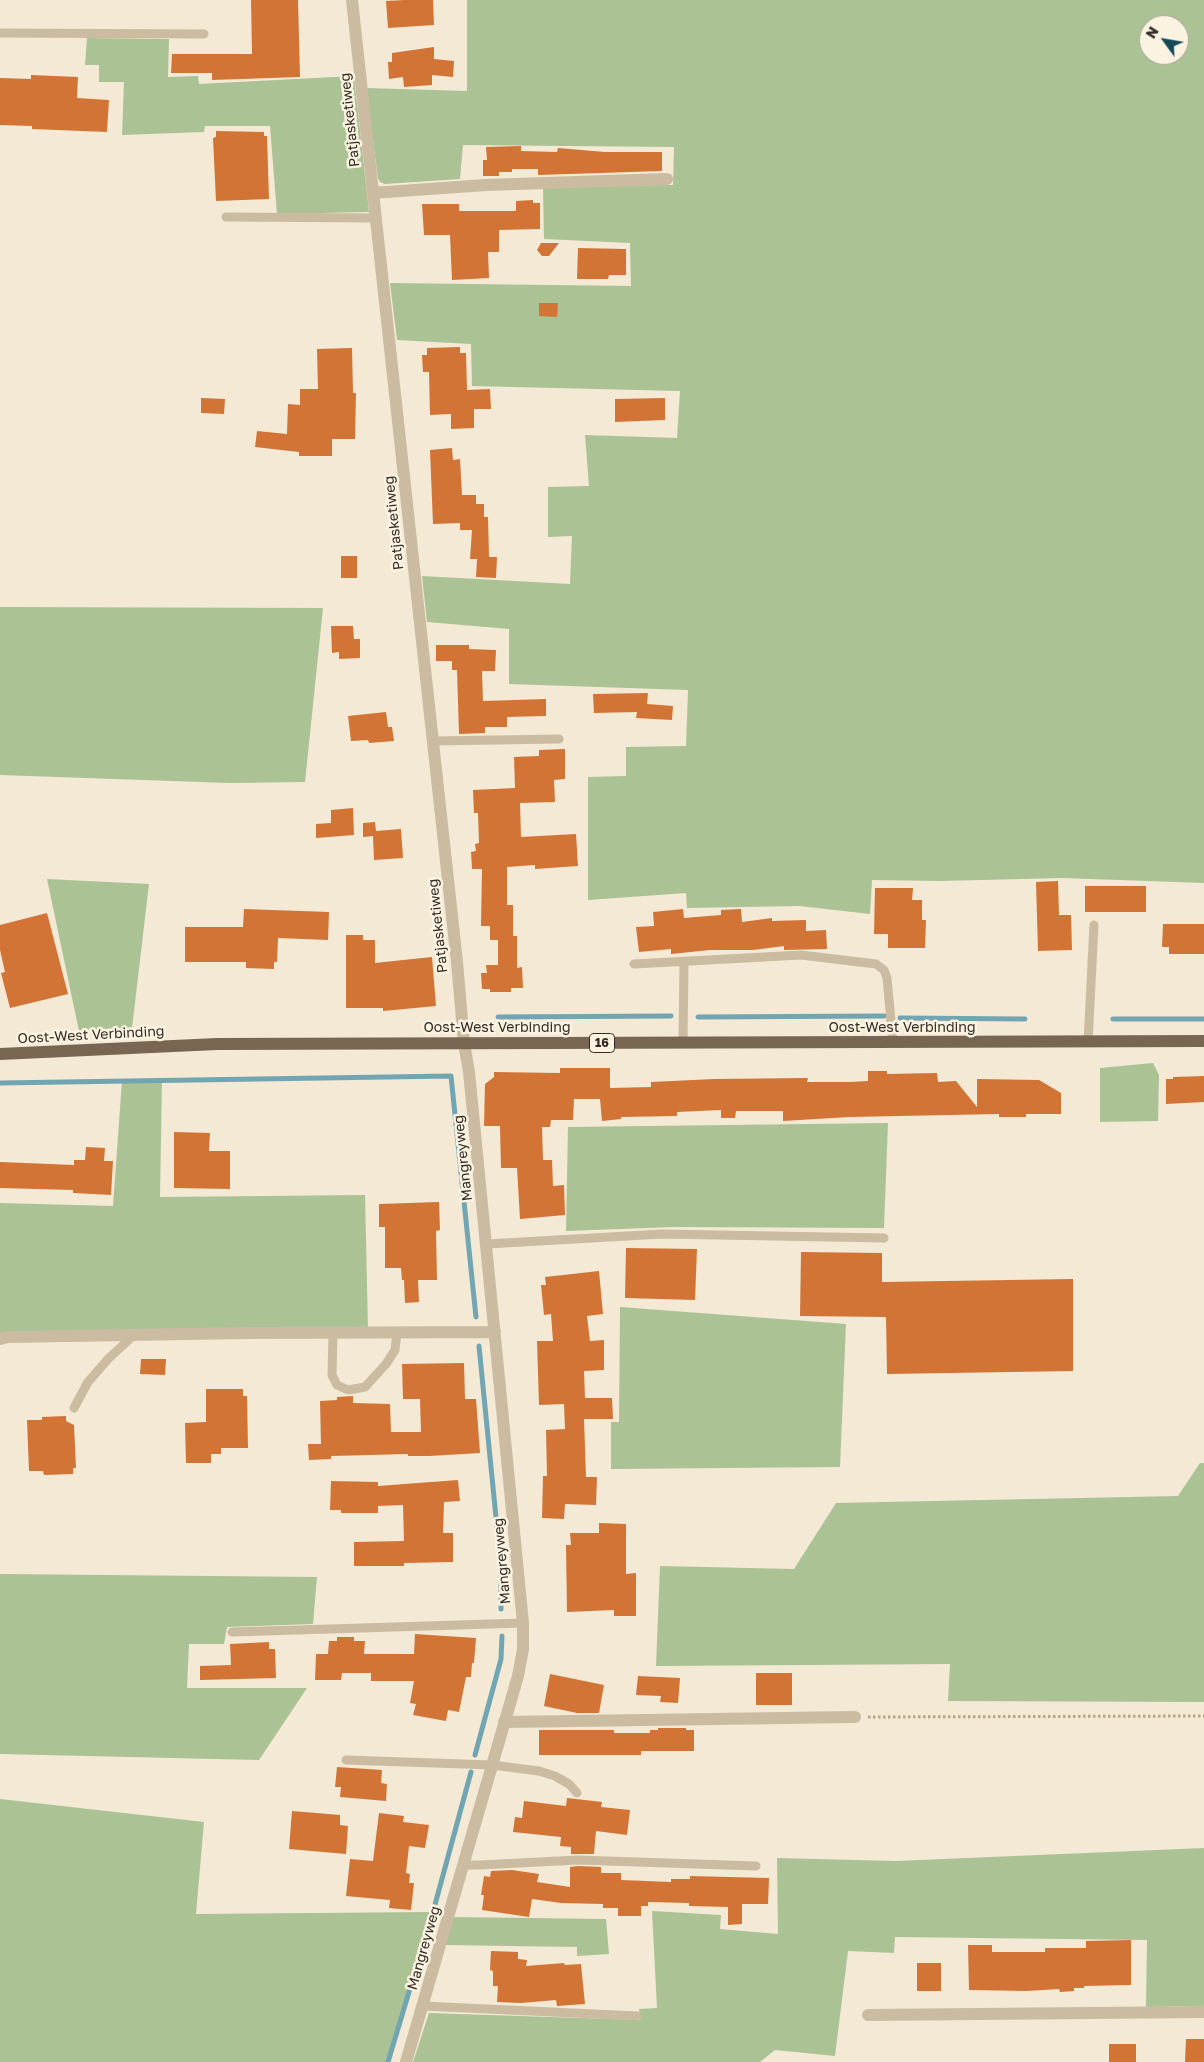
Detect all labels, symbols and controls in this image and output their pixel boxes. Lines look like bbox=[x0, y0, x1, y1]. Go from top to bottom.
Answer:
north arrow bbox=[1139, 15, 1189, 65]
text: N bbox=[1142, 23, 1162, 41]
street label: Patjasketiweg bbox=[337, 72, 363, 168]
street label: Patjasketiweg bbox=[381, 475, 407, 571]
street label: Patjasketiweg bbox=[425, 878, 451, 974]
street label: Oost-West Verbinding bbox=[423, 1020, 571, 1036]
street label: Oost-West Verbinding bbox=[828, 1020, 976, 1036]
street label: Oost-West Verbinding bbox=[17, 1023, 165, 1047]
road number: 16 bbox=[590, 1034, 614, 1052]
street label: Mangreyweg bbox=[450, 1114, 476, 1202]
street label: Mangreyweg bbox=[490, 1517, 514, 1605]
street label: Mangreyweg bbox=[404, 1904, 444, 1992]

